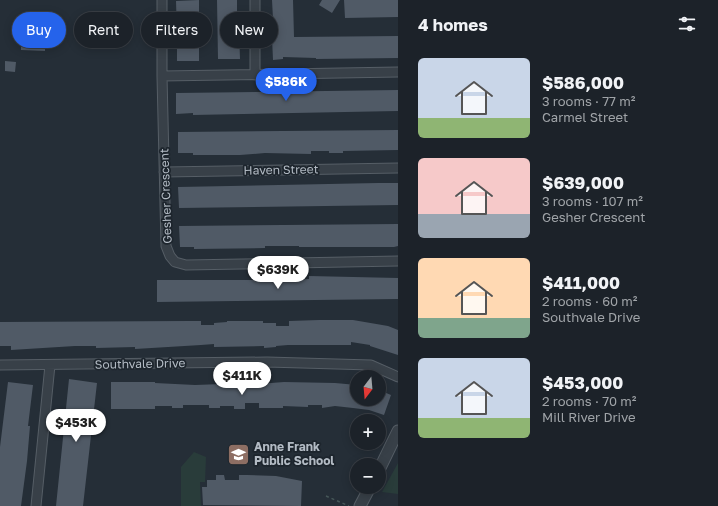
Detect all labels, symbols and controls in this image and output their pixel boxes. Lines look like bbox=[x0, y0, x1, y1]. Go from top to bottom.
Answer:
chip: Buy bbox=[12, 12, 66, 48]
chip: Rent bbox=[74, 12, 133, 48]
chip: Filters bbox=[141, 12, 212, 48]
chip: New bbox=[220, 12, 278, 48]
icon: filters bbox=[676, 13, 698, 35]
text: 4 homes bbox=[418, 14, 488, 35]
pin: $586K bbox=[258, 68, 314, 102]
text: $586,000 bbox=[542, 72, 624, 93]
text: $586K bbox=[265, 73, 307, 89]
icon: home bbox=[450, 74, 498, 122]
text: 3 rooms · 77 m² bbox=[542, 93, 635, 109]
text: Carmel Street bbox=[542, 109, 628, 125]
street label: Gesher Crescent bbox=[156, 148, 175, 244]
street label: Haven Street bbox=[243, 161, 319, 178]
text: $639,000 bbox=[542, 172, 624, 193]
icon: home bbox=[450, 174, 498, 222]
text: 3 rooms · 107 m² bbox=[542, 193, 643, 209]
text: Gesher Crescent bbox=[542, 209, 645, 225]
pin: $639K bbox=[250, 256, 306, 290]
text: $639K bbox=[257, 261, 299, 277]
text: $411,000 bbox=[542, 272, 620, 293]
icon: home bbox=[450, 274, 498, 322]
text: 2 rooms · 60 m² bbox=[542, 293, 638, 309]
text: Southvale Drive bbox=[542, 309, 640, 325]
street label: Southvale Drive bbox=[95, 355, 185, 372]
pin: $411K bbox=[214, 362, 270, 396]
text: $411K bbox=[222, 367, 262, 383]
north arrow bbox=[350, 370, 386, 406]
map controls bbox=[350, 370, 386, 494]
text: $453,000 bbox=[542, 372, 623, 393]
icon: home bbox=[450, 374, 498, 422]
text: 2 rooms · 70 m² bbox=[542, 393, 637, 409]
pin: $453K bbox=[48, 409, 104, 443]
text: Mill River Drive bbox=[542, 409, 636, 425]
text: $453K bbox=[55, 414, 97, 430]
button: + bbox=[350, 414, 386, 450]
place label: Anne Frank Public School bbox=[254, 439, 334, 468]
school or university icon: Anne Frank Public School bbox=[225, 441, 251, 467]
button: − bbox=[350, 458, 386, 494]

